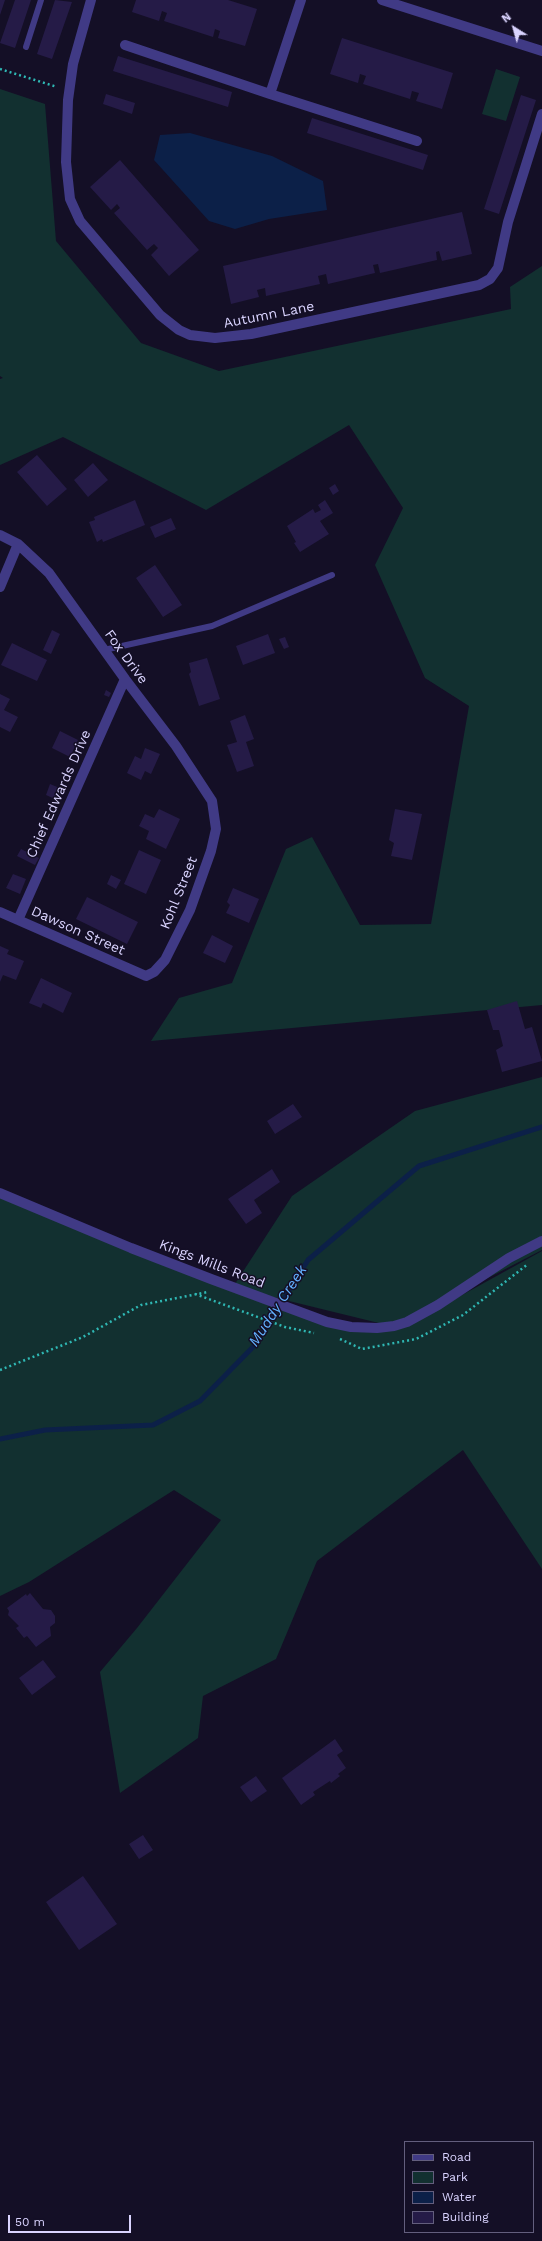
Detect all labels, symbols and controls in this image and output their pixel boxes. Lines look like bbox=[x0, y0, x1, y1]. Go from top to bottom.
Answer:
north arrow bbox=[494, 8, 534, 48]
text: N bbox=[499, 10, 514, 26]
street label: Autumn Lane bbox=[222, 298, 316, 332]
street label: Fox Drive bbox=[101, 627, 151, 687]
street label: Chief Edwards Drive bbox=[23, 727, 95, 861]
street label: Kohl Street bbox=[157, 854, 201, 932]
street label: Dawson Street bbox=[29, 903, 127, 959]
street label: Kings Mills Road bbox=[157, 1236, 267, 1292]
water label: Muddy Creek bbox=[245, 1262, 311, 1350]
legend bbox=[404, 2141, 534, 2233]
text: Road bbox=[442, 2150, 471, 2164]
text: Park bbox=[442, 2170, 468, 2184]
text: Water bbox=[442, 2190, 476, 2204]
scale bar bbox=[10, 2207, 133, 2233]
text: Building bbox=[442, 2210, 489, 2224]
text: 50 m bbox=[15, 2215, 45, 2229]

